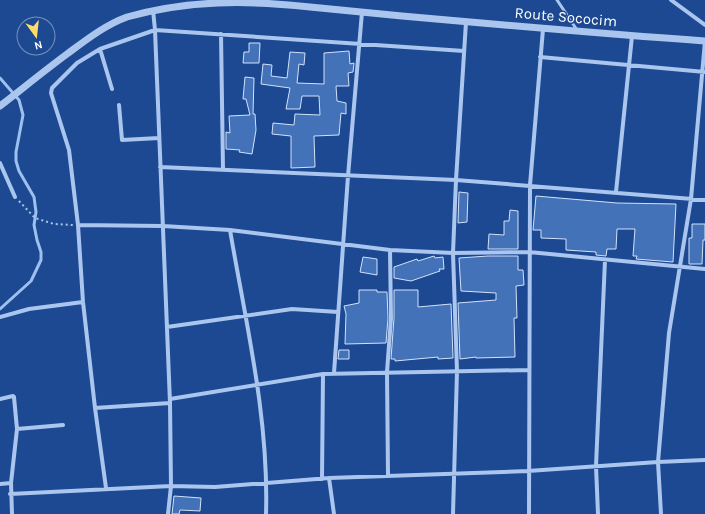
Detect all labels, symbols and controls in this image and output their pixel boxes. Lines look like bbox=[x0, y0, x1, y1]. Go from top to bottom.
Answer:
street label: Route Sococim bbox=[514, 4, 618, 30]
north arrow bbox=[16, 16, 56, 56]
text: N bbox=[33, 38, 44, 52]

